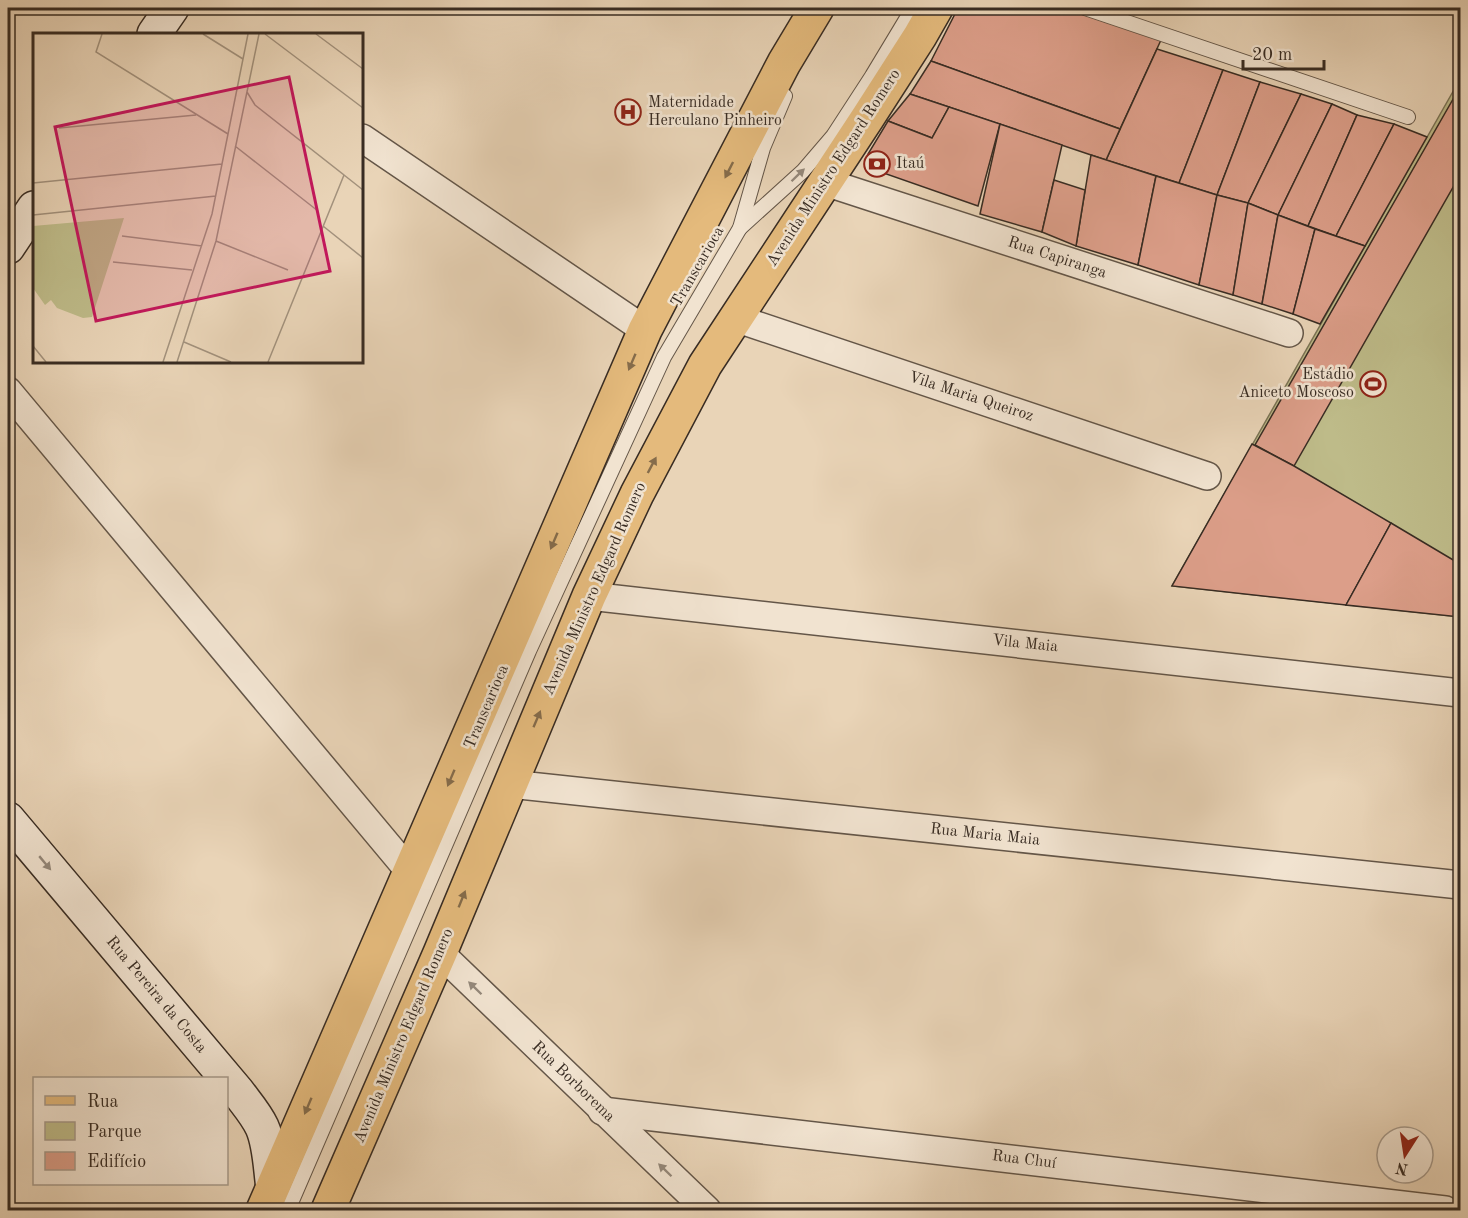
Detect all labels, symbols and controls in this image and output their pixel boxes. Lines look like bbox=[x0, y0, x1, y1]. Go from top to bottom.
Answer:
inset map bbox=[33, 33, 363, 363]
scale bar bbox=[1243, 33, 1324, 71]
text: 20 m bbox=[1252, 46, 1292, 64]
street label: Avenida Ministro Edgard Romero bbox=[764, 67, 904, 269]
place label: Maternidade Herculano Pinheiro bbox=[648, 95, 782, 129]
hospital icon: Maternidade Herculano Pinheiro bbox=[613, 97, 643, 127]
bank icon: Itaú bbox=[862, 149, 892, 179]
place label: Itaú bbox=[896, 156, 925, 172]
one-way arrow bbox=[724, 161, 734, 178]
one-way arrow bbox=[791, 168, 805, 182]
street label: Transcarioca bbox=[669, 224, 727, 310]
street label: Rua Capiranga bbox=[1005, 234, 1109, 282]
one-way arrow bbox=[627, 354, 636, 371]
place label: Estádio Aniceto Moscoso bbox=[1238, 367, 1354, 401]
street label: Vila Maria Queiroz bbox=[907, 369, 1035, 425]
sports icon: Estádio Aniceto Moscoso bbox=[1358, 369, 1388, 399]
one-way arrow bbox=[647, 456, 657, 473]
street label: Avenida Ministro Edgard Romero bbox=[541, 480, 649, 698]
one-way arrow bbox=[549, 533, 559, 551]
street label: Vila Maia bbox=[991, 633, 1059, 655]
street label: Transcarioca bbox=[462, 662, 512, 752]
one-way arrow bbox=[533, 710, 542, 728]
one-way arrow bbox=[446, 769, 456, 787]
street label: Rua Maria Maia bbox=[929, 821, 1041, 849]
one-way arrow bbox=[38, 855, 51, 870]
one-way arrow bbox=[458, 890, 467, 908]
street label: Avenida Ministro Edgard Romero bbox=[351, 926, 457, 1146]
street label: Rua Pereira da Costa bbox=[103, 934, 209, 1056]
one-way arrow bbox=[469, 981, 483, 995]
street label: Rua Borborema bbox=[528, 1039, 618, 1126]
legend bbox=[33, 1077, 228, 1185]
text: Rua bbox=[87, 1093, 118, 1111]
one-way arrow bbox=[303, 1098, 313, 1116]
text: Parque bbox=[87, 1123, 142, 1141]
north arrow bbox=[1375, 1125, 1435, 1185]
street label: Rua Chuí bbox=[991, 1148, 1058, 1172]
text: Edifício bbox=[87, 1153, 146, 1171]
text: N bbox=[1394, 1158, 1410, 1177]
one-way arrow bbox=[657, 1163, 672, 1177]

